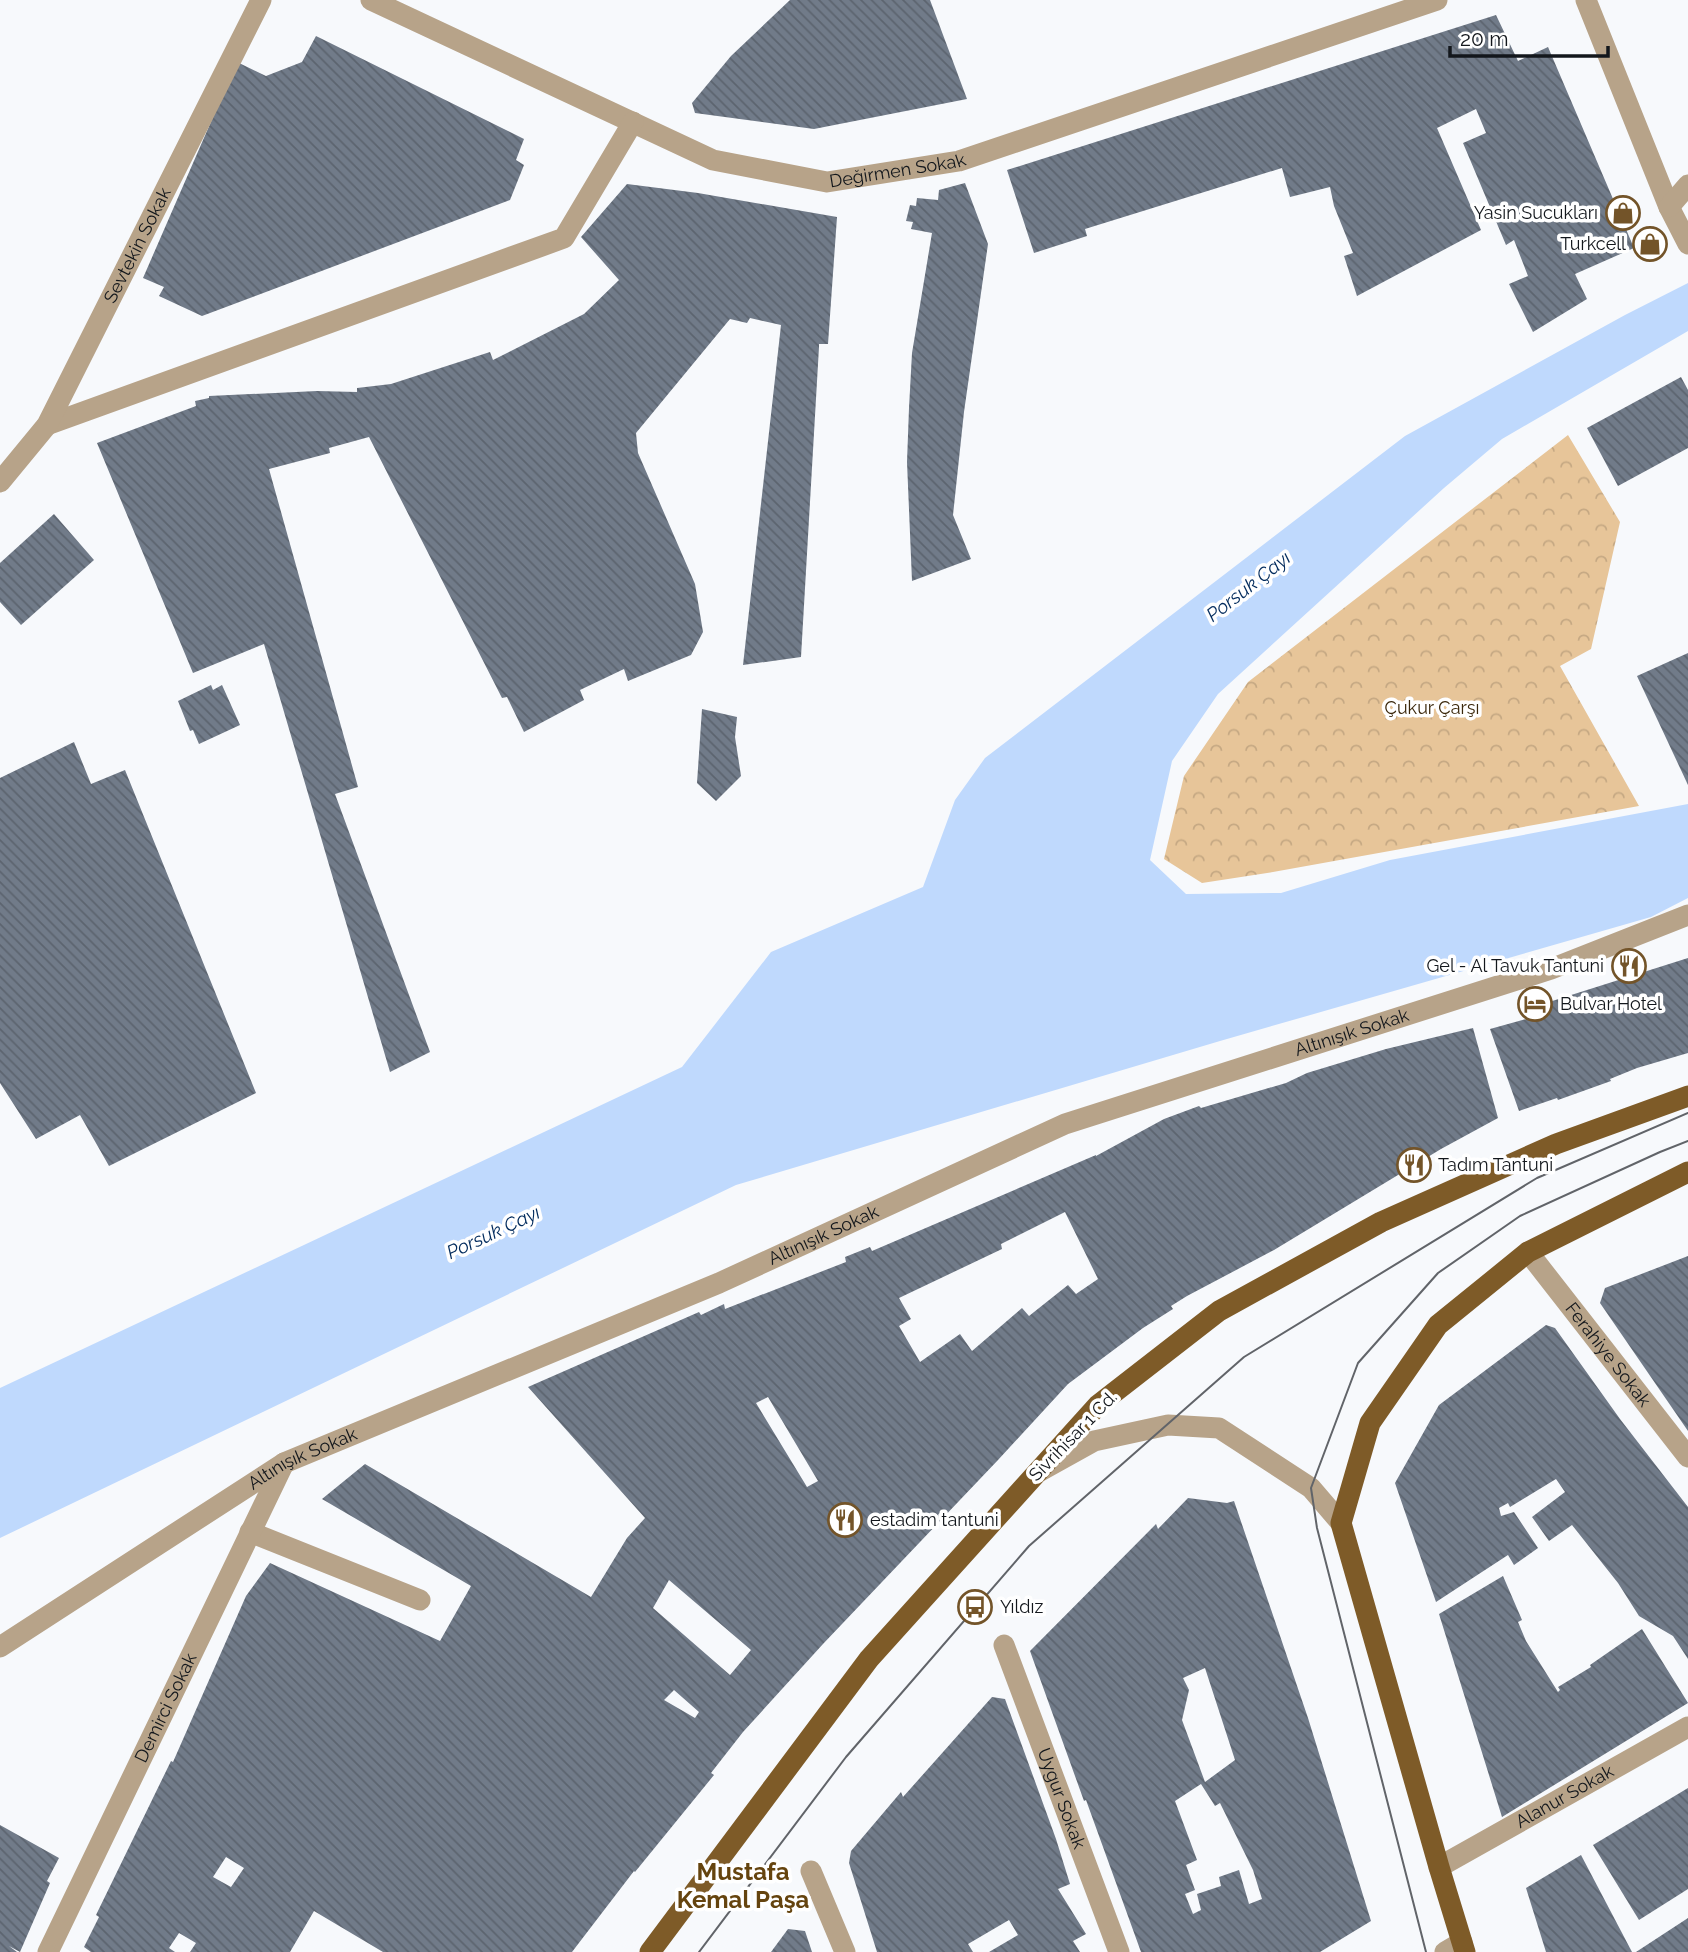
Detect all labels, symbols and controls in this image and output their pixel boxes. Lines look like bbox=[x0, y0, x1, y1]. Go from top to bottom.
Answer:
scale bar bbox=[1450, 14, 1608, 58]
text: 20 m bbox=[1460, 26, 1508, 51]
street label: Değirmen Sokak bbox=[828, 148, 969, 191]
street label: Sevtekin Sokak bbox=[99, 184, 175, 306]
shop icon: Yasin Sucukları bbox=[1604, 194, 1642, 232]
place label: Yasin Sucukları bbox=[1474, 202, 1598, 223]
shop icon: Turkcell bbox=[1631, 225, 1669, 263]
place label: Turkcell bbox=[1560, 233, 1626, 254]
water label: Porsuk Çayı bbox=[1202, 546, 1294, 626]
park label: Çukur Çarşı bbox=[1385, 697, 1479, 718]
restaurant icon: Gel - Al Tavuk Tantuni bbox=[1610, 947, 1648, 985]
place label: Gel - Al Tavuk Tantuni bbox=[1426, 955, 1604, 976]
hotel icon: Bulvar Hotel bbox=[1516, 985, 1554, 1023]
place label: Bulvar Hotel bbox=[1560, 993, 1662, 1014]
street label: Altınışık Sokak bbox=[1292, 1004, 1412, 1060]
restaurant icon: Tadım Tantuni bbox=[1395, 1146, 1433, 1184]
place label: Tadım Tantuni bbox=[1438, 1154, 1553, 1175]
street label: Altınışık Sokak bbox=[765, 1200, 882, 1269]
water label: Porsuk Çayı bbox=[443, 1201, 543, 1263]
street label: Ferahiye Sokak bbox=[1561, 1298, 1656, 1411]
street label: Sivrihisar 1 Cd. bbox=[1024, 1386, 1121, 1485]
street label: Altınışık Sokak bbox=[244, 1423, 360, 1494]
restaurant icon: estadim tantuni bbox=[826, 1501, 864, 1539]
place label: estadim tantuni bbox=[870, 1509, 999, 1530]
bus stop icon: Yıldız bbox=[956, 1588, 994, 1626]
place label: Yıldız bbox=[1000, 1596, 1043, 1617]
street label: Demirci Sokak bbox=[130, 1649, 201, 1766]
street label: Uygur Sokak bbox=[1034, 1745, 1091, 1852]
street label: Alanur Sokak bbox=[1512, 1760, 1617, 1832]
district label: Mustafa Kemal Paşa bbox=[677, 1857, 810, 1914]

